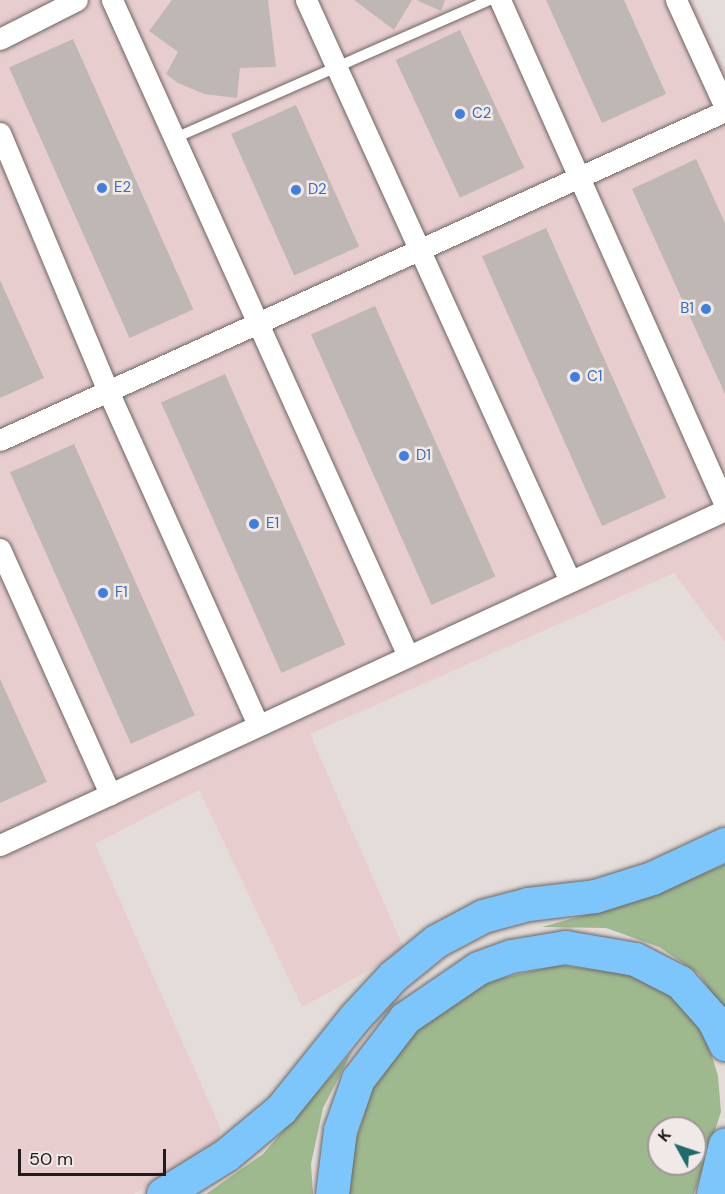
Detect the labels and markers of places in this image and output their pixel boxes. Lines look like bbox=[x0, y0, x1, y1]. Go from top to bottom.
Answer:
place label: C2 bbox=[472, 105, 491, 123]
marker: C2 bbox=[453, 107, 467, 121]
place label: E2 bbox=[114, 179, 131, 197]
marker: E2 bbox=[95, 181, 109, 195]
place label: D2 bbox=[308, 181, 327, 199]
marker: D2 bbox=[289, 183, 303, 197]
place label: B1 bbox=[680, 300, 694, 318]
marker: B1 bbox=[699, 302, 713, 316]
place label: C1 bbox=[587, 368, 602, 386]
marker: C1 bbox=[568, 370, 582, 384]
place label: D1 bbox=[416, 447, 431, 465]
marker: D1 bbox=[397, 449, 411, 463]
place label: E1 bbox=[266, 515, 279, 533]
marker: E1 bbox=[247, 517, 261, 531]
place label: F1 bbox=[115, 584, 128, 602]
marker: F1 bbox=[96, 586, 110, 600]

